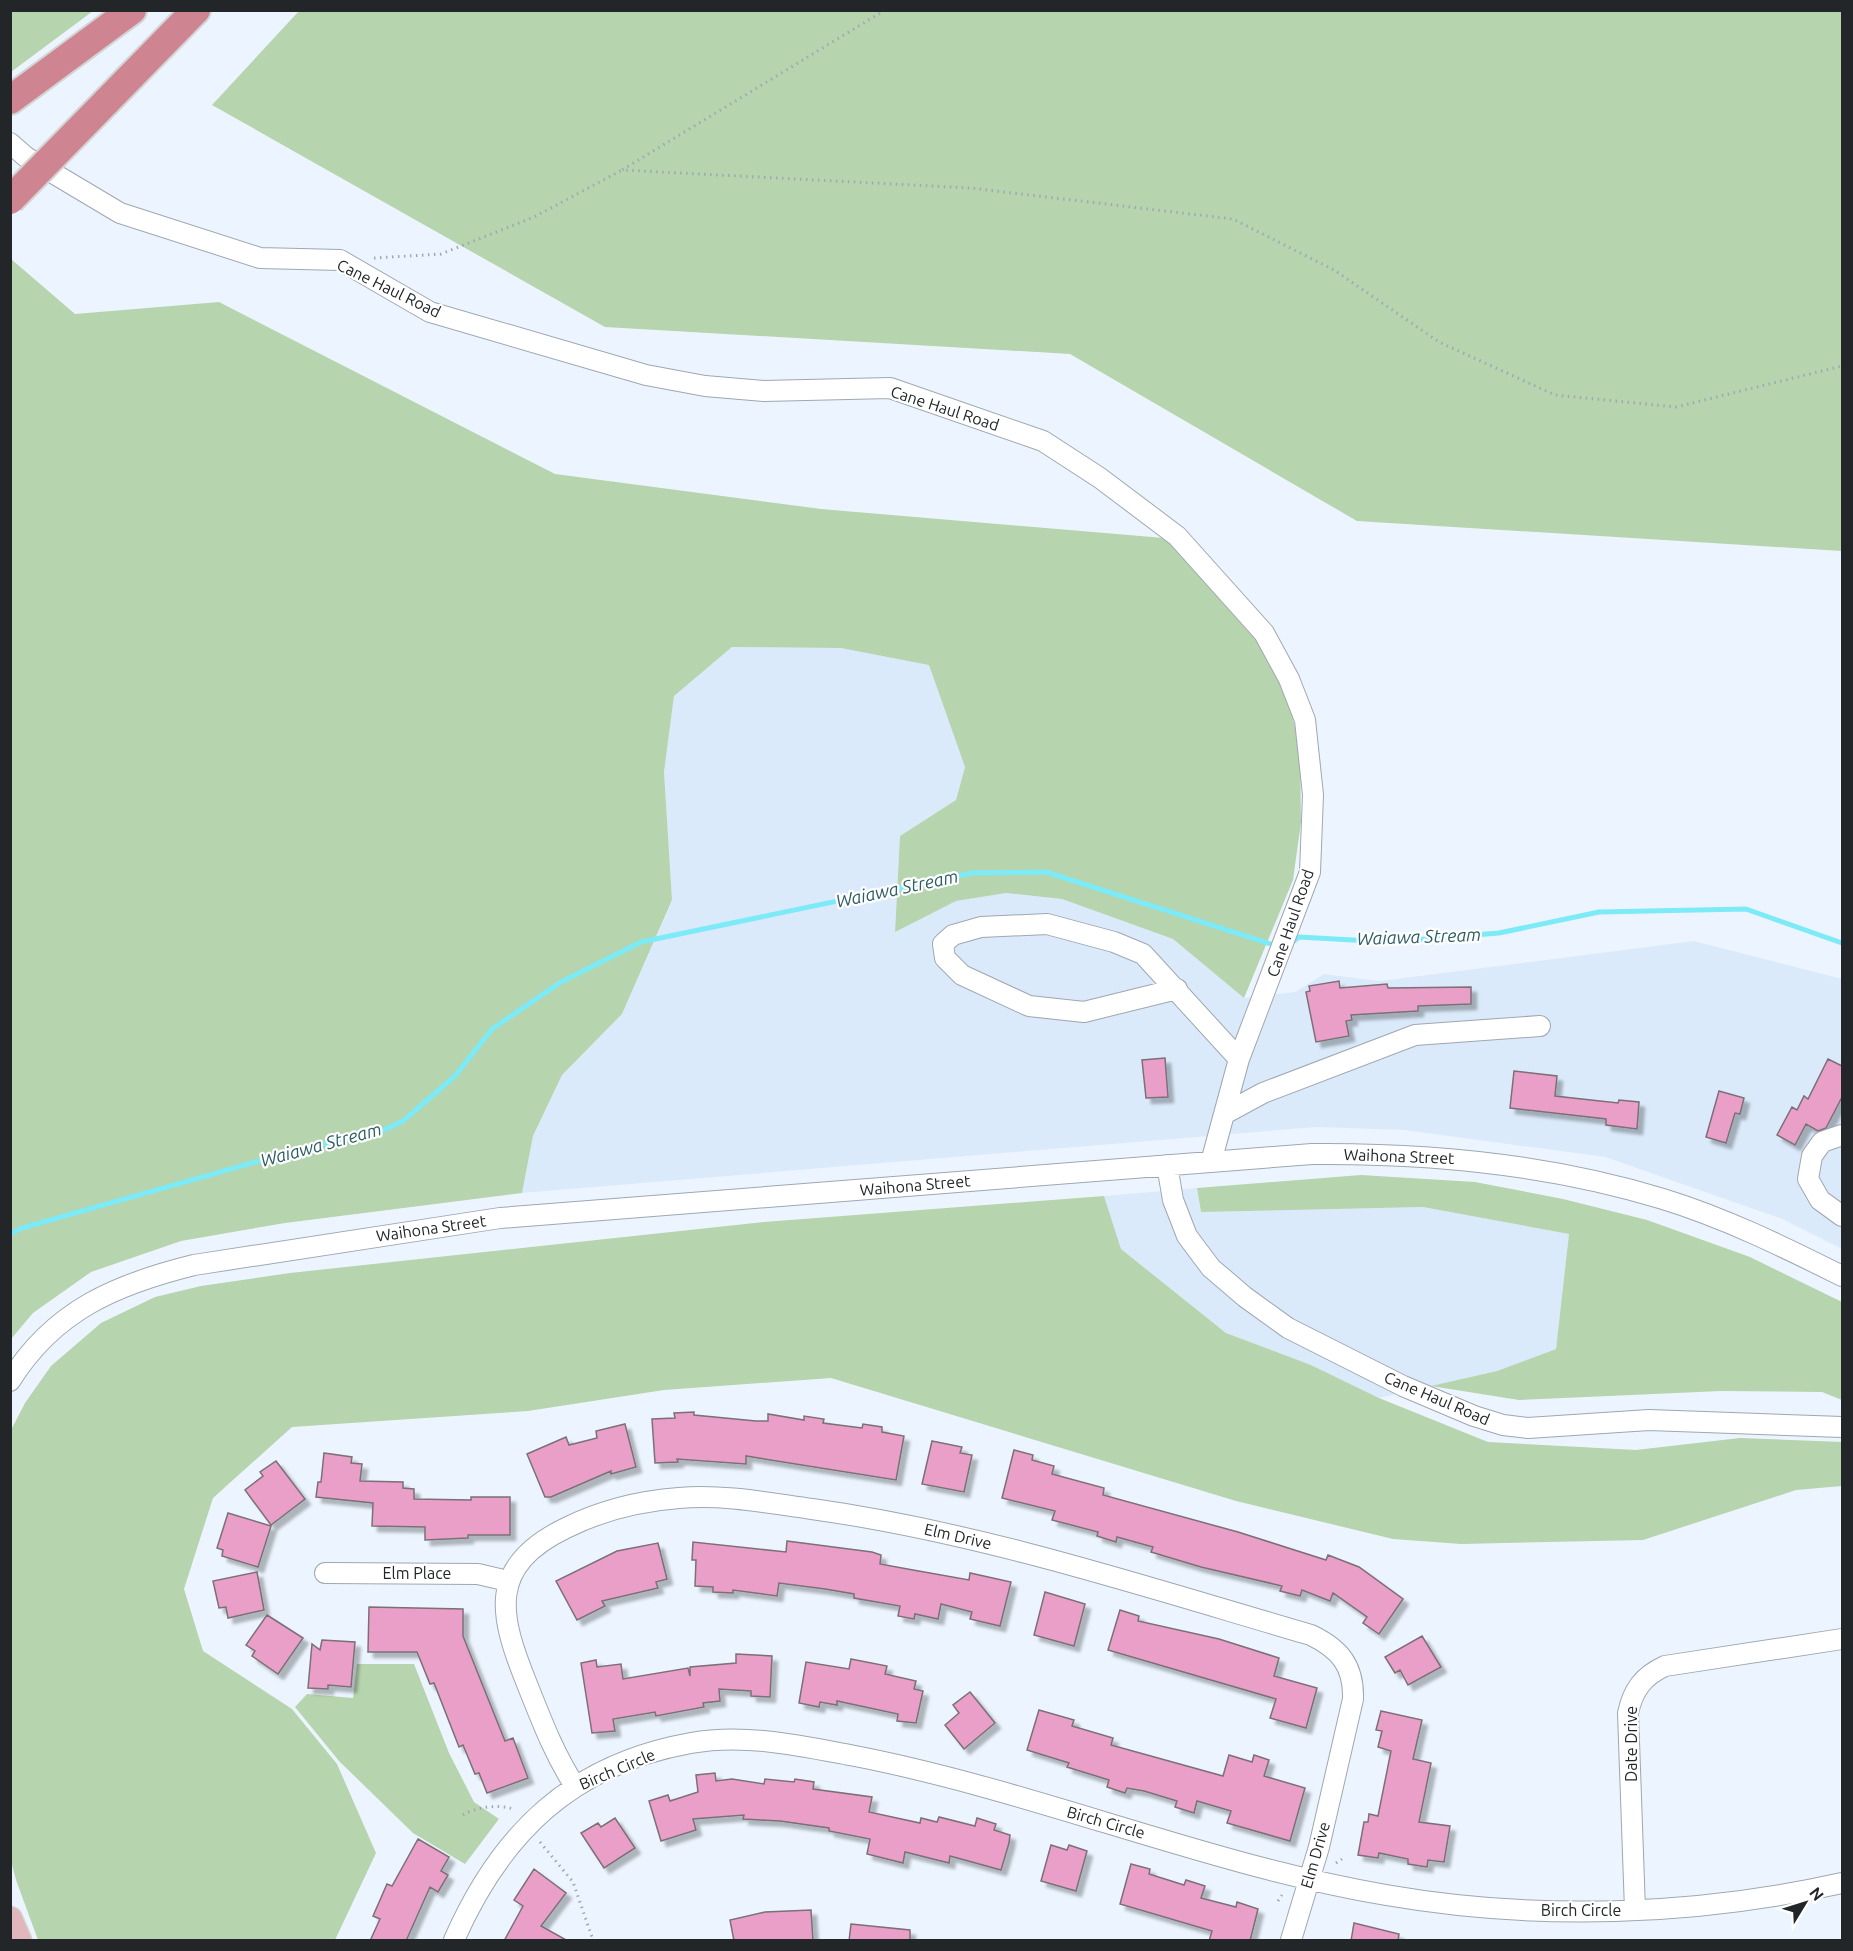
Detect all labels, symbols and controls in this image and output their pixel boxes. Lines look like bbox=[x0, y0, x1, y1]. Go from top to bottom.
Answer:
street label: Cane Haul Road bbox=[334, 255, 444, 321]
street label: Cane Haul Road bbox=[889, 382, 1001, 434]
water label: Waiawa Stream bbox=[834, 865, 960, 911]
street label: Cane Haul Road bbox=[1263, 867, 1317, 979]
water label: Waiawa Stream bbox=[1356, 924, 1481, 948]
water label: Waiawa Stream bbox=[258, 1118, 383, 1170]
street label: Waihona Street bbox=[1343, 1145, 1455, 1167]
street label: Waihona Street bbox=[859, 1171, 972, 1199]
street label: Waihona Street bbox=[375, 1211, 488, 1245]
street label: Cane Haul Road bbox=[1382, 1368, 1492, 1428]
street label: Elm Drive bbox=[923, 1520, 993, 1552]
street label: Elm Place bbox=[383, 1564, 451, 1582]
street label: Date Drive bbox=[1622, 1706, 1640, 1782]
street label: Birch Circle bbox=[576, 1745, 658, 1793]
street label: Birch Circle bbox=[1065, 1802, 1147, 1842]
street label: Elm Drive bbox=[1297, 1820, 1333, 1890]
north arrow bbox=[1775, 1873, 1835, 1933]
text: N bbox=[1806, 1884, 1828, 1904]
street label: Birch Circle bbox=[1541, 1901, 1621, 1919]

